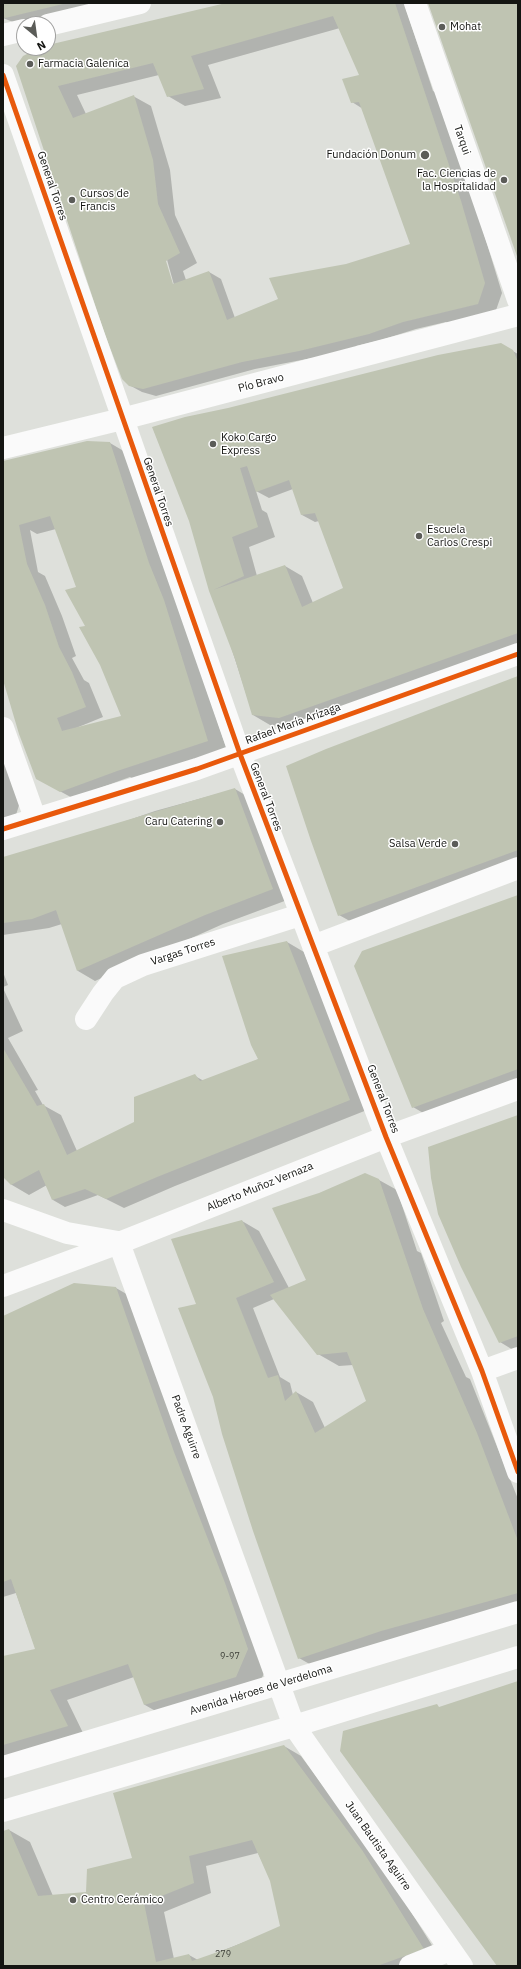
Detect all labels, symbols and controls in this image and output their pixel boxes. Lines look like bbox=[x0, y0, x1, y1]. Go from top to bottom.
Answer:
north arrow bbox=[16, 16, 56, 56]
place label: Mohat bbox=[450, 20, 481, 34]
marker: Mohat bbox=[437, 22, 447, 32]
text: N bbox=[34, 38, 48, 54]
place label: Farmacia Galenica bbox=[38, 57, 129, 71]
marker: Farmacia Galenica bbox=[25, 59, 35, 69]
street label: Tarqui bbox=[451, 123, 473, 157]
place label: Fundación Donum bbox=[326, 148, 416, 162]
marker: Fundación Donum bbox=[419, 149, 431, 161]
street label: General Torres bbox=[34, 150, 70, 222]
place label: Fac. Ciencias de la Hospitalidad bbox=[417, 167, 496, 193]
marker: Fac. Ciencias de la Hospitalidad bbox=[499, 175, 509, 185]
place label: Cursos de Francis bbox=[80, 187, 129, 213]
marker: Cursos de Francis bbox=[67, 195, 77, 205]
street label: Pío Bravo bbox=[237, 371, 285, 395]
place label: Koko Cargo Express bbox=[221, 431, 277, 457]
marker: Koko Cargo Express bbox=[208, 439, 218, 449]
street label: General Torres bbox=[140, 456, 176, 528]
place label: Escuela Carlos Crespi bbox=[427, 523, 492, 549]
marker: Escuela Carlos Crespi bbox=[414, 531, 424, 541]
street label: Rafael María Arízaga bbox=[244, 701, 342, 747]
street label: General Torres bbox=[247, 761, 285, 833]
place label: Caru Catering bbox=[145, 815, 212, 829]
marker: Caru Catering bbox=[215, 817, 225, 827]
place label: Salsa Verde bbox=[389, 837, 447, 851]
marker: Salsa Verde bbox=[450, 839, 460, 849]
street label: Vargas Torres bbox=[149, 935, 217, 969]
street label: General Torres bbox=[364, 1063, 402, 1135]
street label: Alberto Muñoz Vernaza bbox=[205, 1160, 315, 1214]
street label: Padre Aguirre bbox=[168, 1393, 204, 1461]
house number: 9-97 bbox=[220, 1651, 240, 1661]
street label: Avenida Héroes de Verdeloma bbox=[188, 1662, 334, 1718]
street label: Juan Bautista Aguirre bbox=[342, 1799, 414, 1893]
place label: Centro Cerámico bbox=[81, 1893, 163, 1907]
marker: Centro Cerámico bbox=[68, 1895, 78, 1905]
house number: 279 bbox=[215, 1949, 231, 1959]

